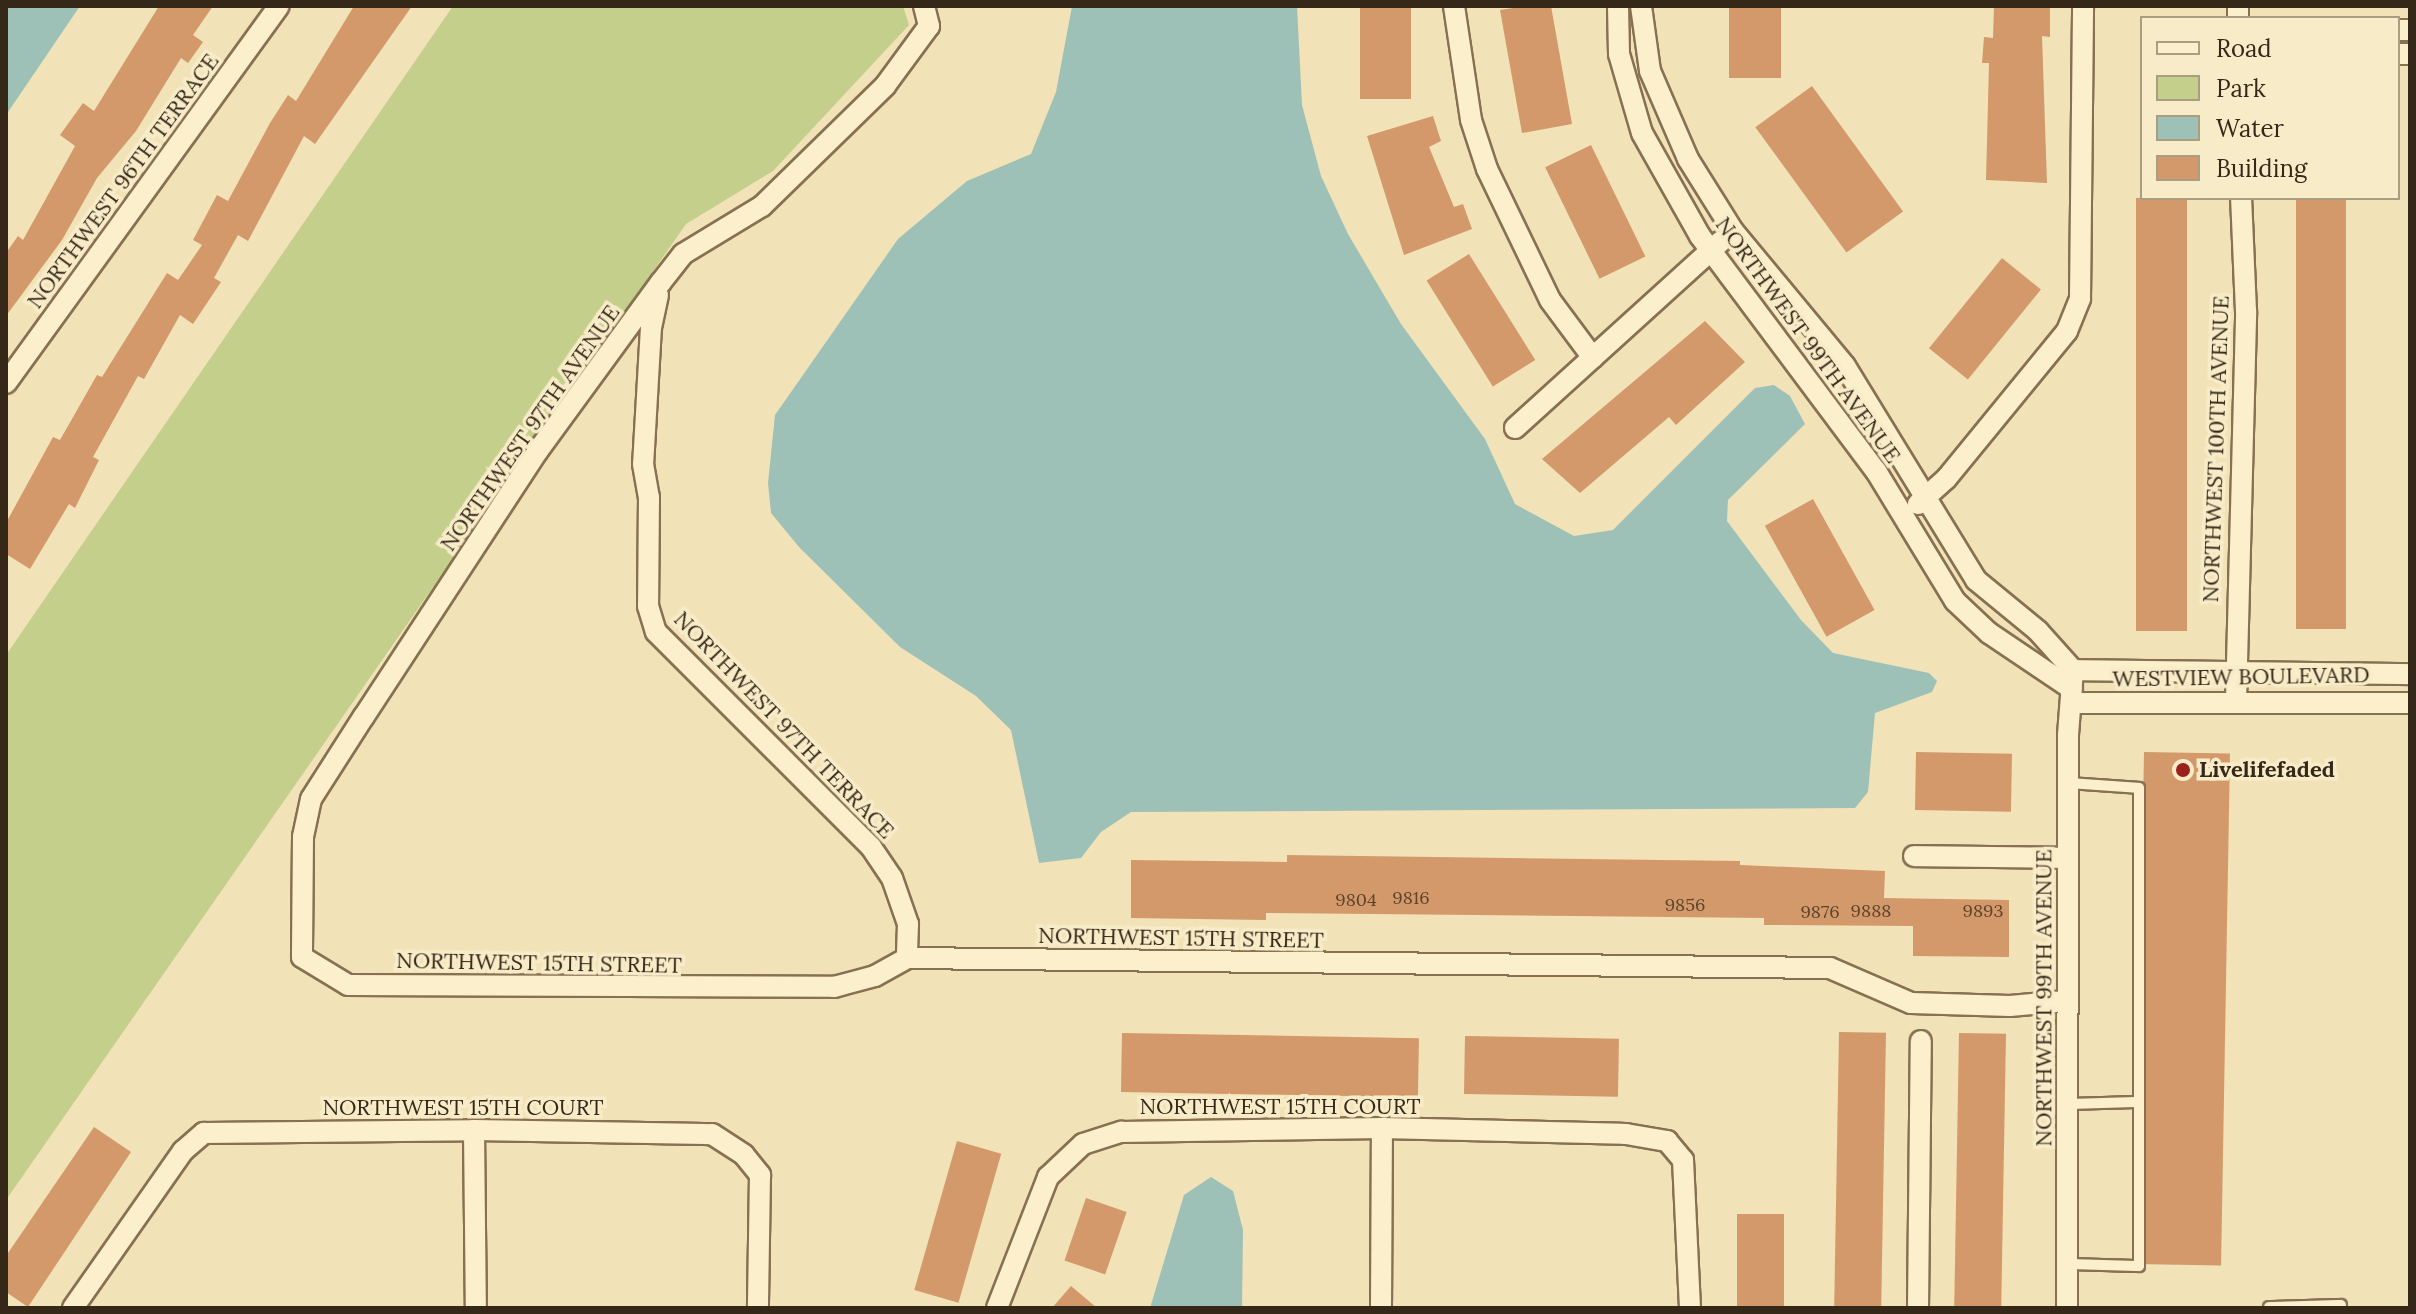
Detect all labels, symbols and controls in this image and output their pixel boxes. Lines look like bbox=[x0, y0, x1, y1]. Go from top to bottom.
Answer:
legend bbox=[2140, 16, 2400, 200]
text: Road bbox=[2216, 33, 2272, 64]
street label: NORTHWEST 96TH TERRACE bbox=[22, 48, 224, 314]
text: Park bbox=[2216, 73, 2266, 104]
text: Water bbox=[2216, 113, 2284, 144]
text: Building bbox=[2216, 153, 2307, 184]
street label: NORTHWEST 99TH AVENUE bbox=[1710, 212, 1906, 468]
street label: NORTHWEST 100TH AVENUE bbox=[2197, 295, 2235, 603]
street label: NORTHWEST 97TH AVENUE bbox=[435, 300, 625, 556]
street label: NORTHWEST 97TH TERRACE bbox=[668, 606, 900, 844]
street label: WESTVIEW BOULEVARD bbox=[2112, 662, 2370, 692]
place label: Livelifefaded bbox=[2199, 757, 2335, 783]
marker: Livelifefaded bbox=[2174, 761, 2192, 779]
street label: NORTHWEST 99TH AVENUE bbox=[2031, 849, 2057, 1147]
house number: 9816 bbox=[1392, 887, 1430, 909]
house number: 9804 bbox=[1335, 889, 1377, 911]
house number: 9856 bbox=[1665, 894, 1705, 916]
house number: 9888 bbox=[1851, 900, 1891, 922]
house number: 9893 bbox=[1963, 900, 2003, 922]
house number: 9876 bbox=[1800, 901, 1840, 923]
street label: NORTHWEST 15TH STREET bbox=[1038, 922, 1324, 954]
street label: NORTHWEST 15TH STREET bbox=[396, 947, 682, 979]
street label: NORTHWEST 15TH COURT bbox=[1139, 1094, 1421, 1120]
street label: NORTHWEST 15TH COURT bbox=[322, 1095, 604, 1121]

